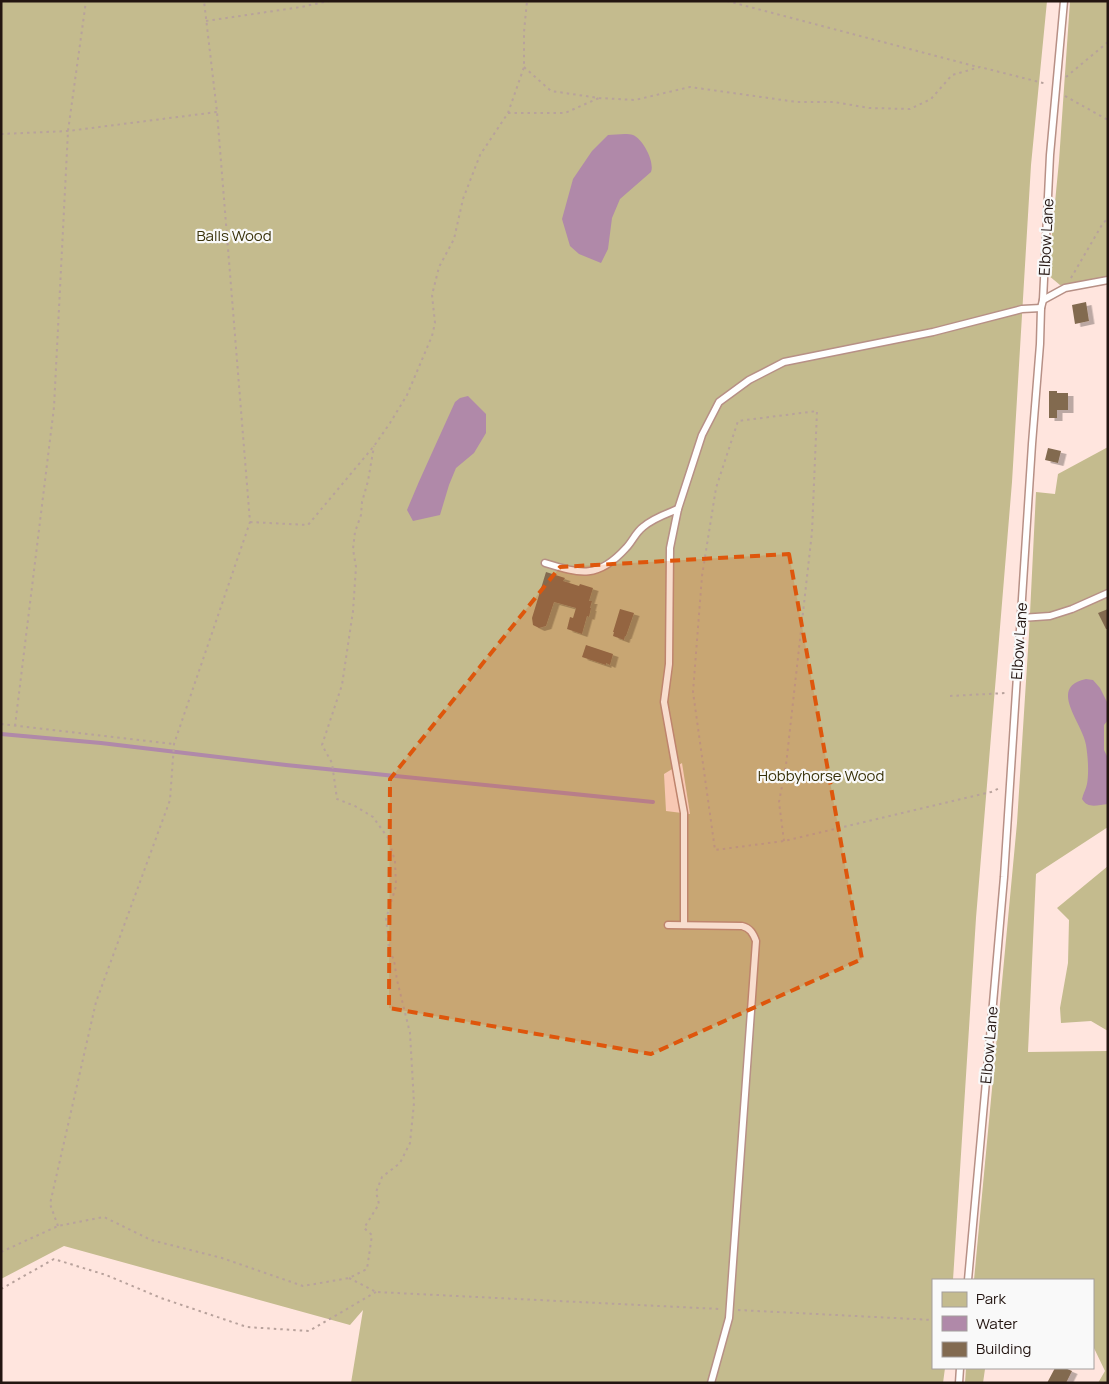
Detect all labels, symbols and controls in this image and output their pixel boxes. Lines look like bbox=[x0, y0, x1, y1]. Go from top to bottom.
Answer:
street label: Elbow Lane bbox=[1033, 197, 1059, 276]
park label: Balls Wood bbox=[196, 225, 272, 246]
street label: Elbow Lane bbox=[1006, 601, 1032, 680]
park label: Hobbyhorse Wood bbox=[758, 765, 884, 786]
street label: Elbow Lane bbox=[975, 1005, 1003, 1085]
legend bbox=[932, 1279, 1094, 1369]
text: Park bbox=[976, 1288, 1006, 1309]
text: Water bbox=[976, 1313, 1018, 1334]
text: Building bbox=[976, 1338, 1031, 1359]

